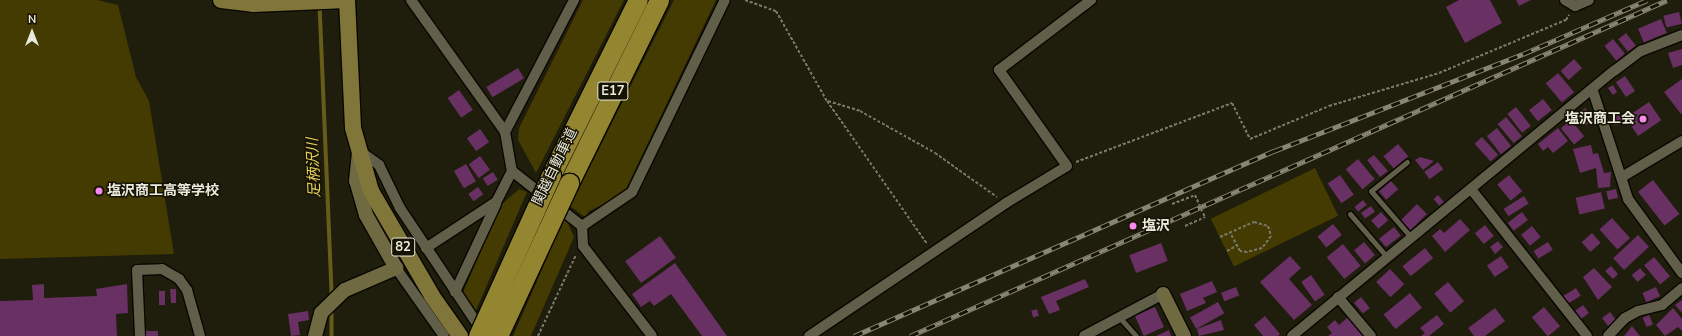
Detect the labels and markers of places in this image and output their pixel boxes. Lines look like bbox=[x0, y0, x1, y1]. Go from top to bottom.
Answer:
place label: 塩沢商工会 bbox=[1565, 111, 1635, 127]
marker: 塩沢商工会 bbox=[1638, 114, 1648, 124]
place label: 塩沢商工高等学校 bbox=[107, 183, 219, 199]
marker: 塩沢商工高等学校 bbox=[94, 186, 104, 196]
place label: 塩沢 bbox=[1142, 218, 1170, 234]
marker: 塩沢 bbox=[1127, 220, 1139, 232]

